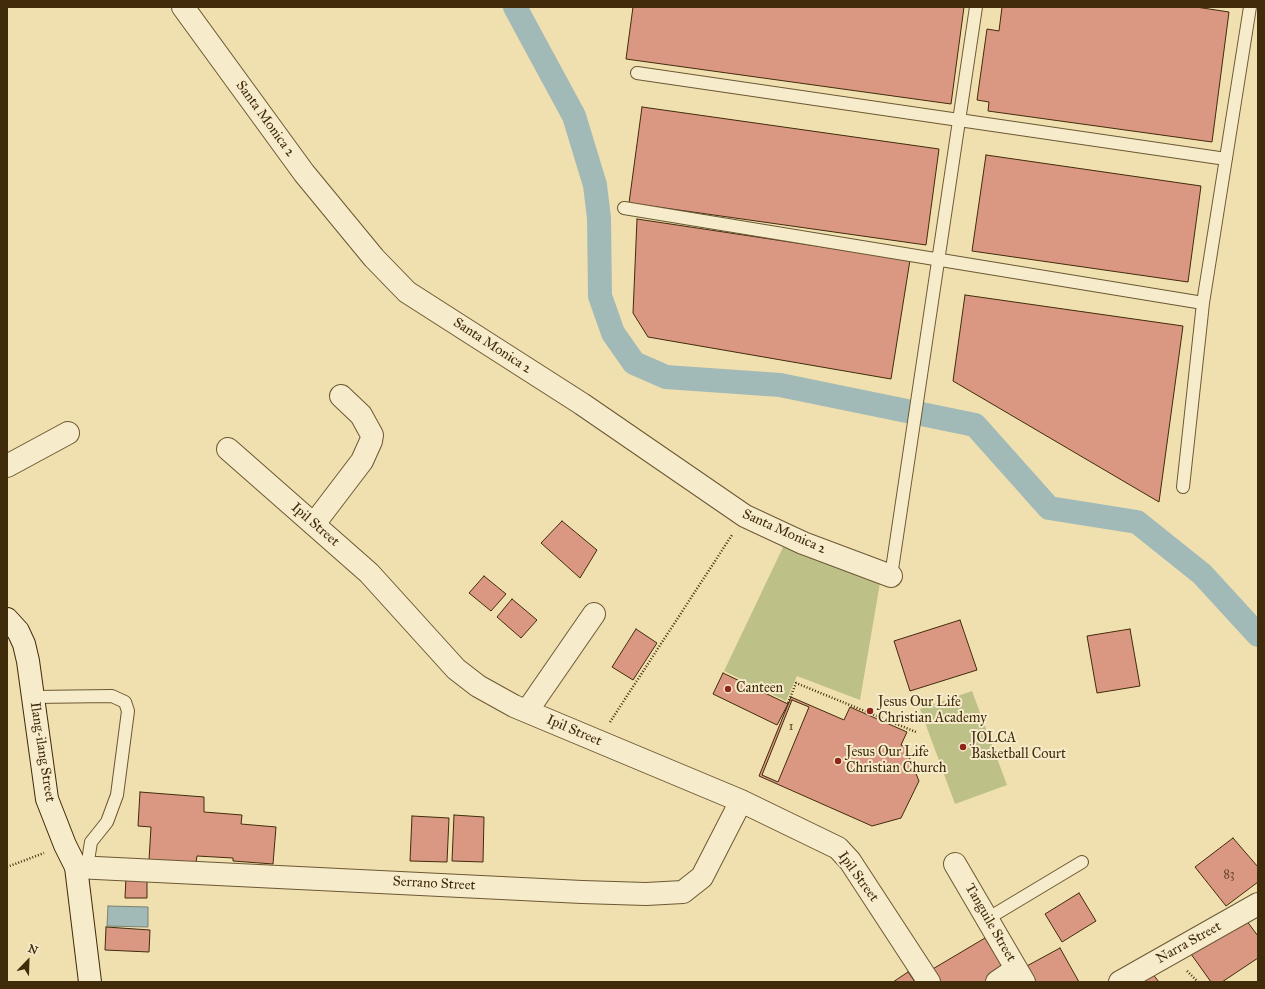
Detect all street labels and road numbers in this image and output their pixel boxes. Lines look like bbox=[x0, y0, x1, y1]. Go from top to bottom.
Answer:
street label: Santa Monica 2 bbox=[232, 78, 298, 160]
street label: Santa Monica 2 bbox=[450, 314, 534, 378]
street label: Ipil Street bbox=[288, 500, 342, 550]
street label: Santa Monica 2 bbox=[740, 506, 828, 558]
street label: Ilang-ilang Street bbox=[26, 701, 58, 803]
street label: Ipil Street bbox=[544, 712, 604, 750]
street label: Ipil Street bbox=[834, 849, 882, 905]
street label: Serrano Street bbox=[392, 873, 476, 895]
street label: Tanguile Street bbox=[961, 881, 1019, 965]
street label: Narra Street bbox=[1154, 918, 1224, 968]

